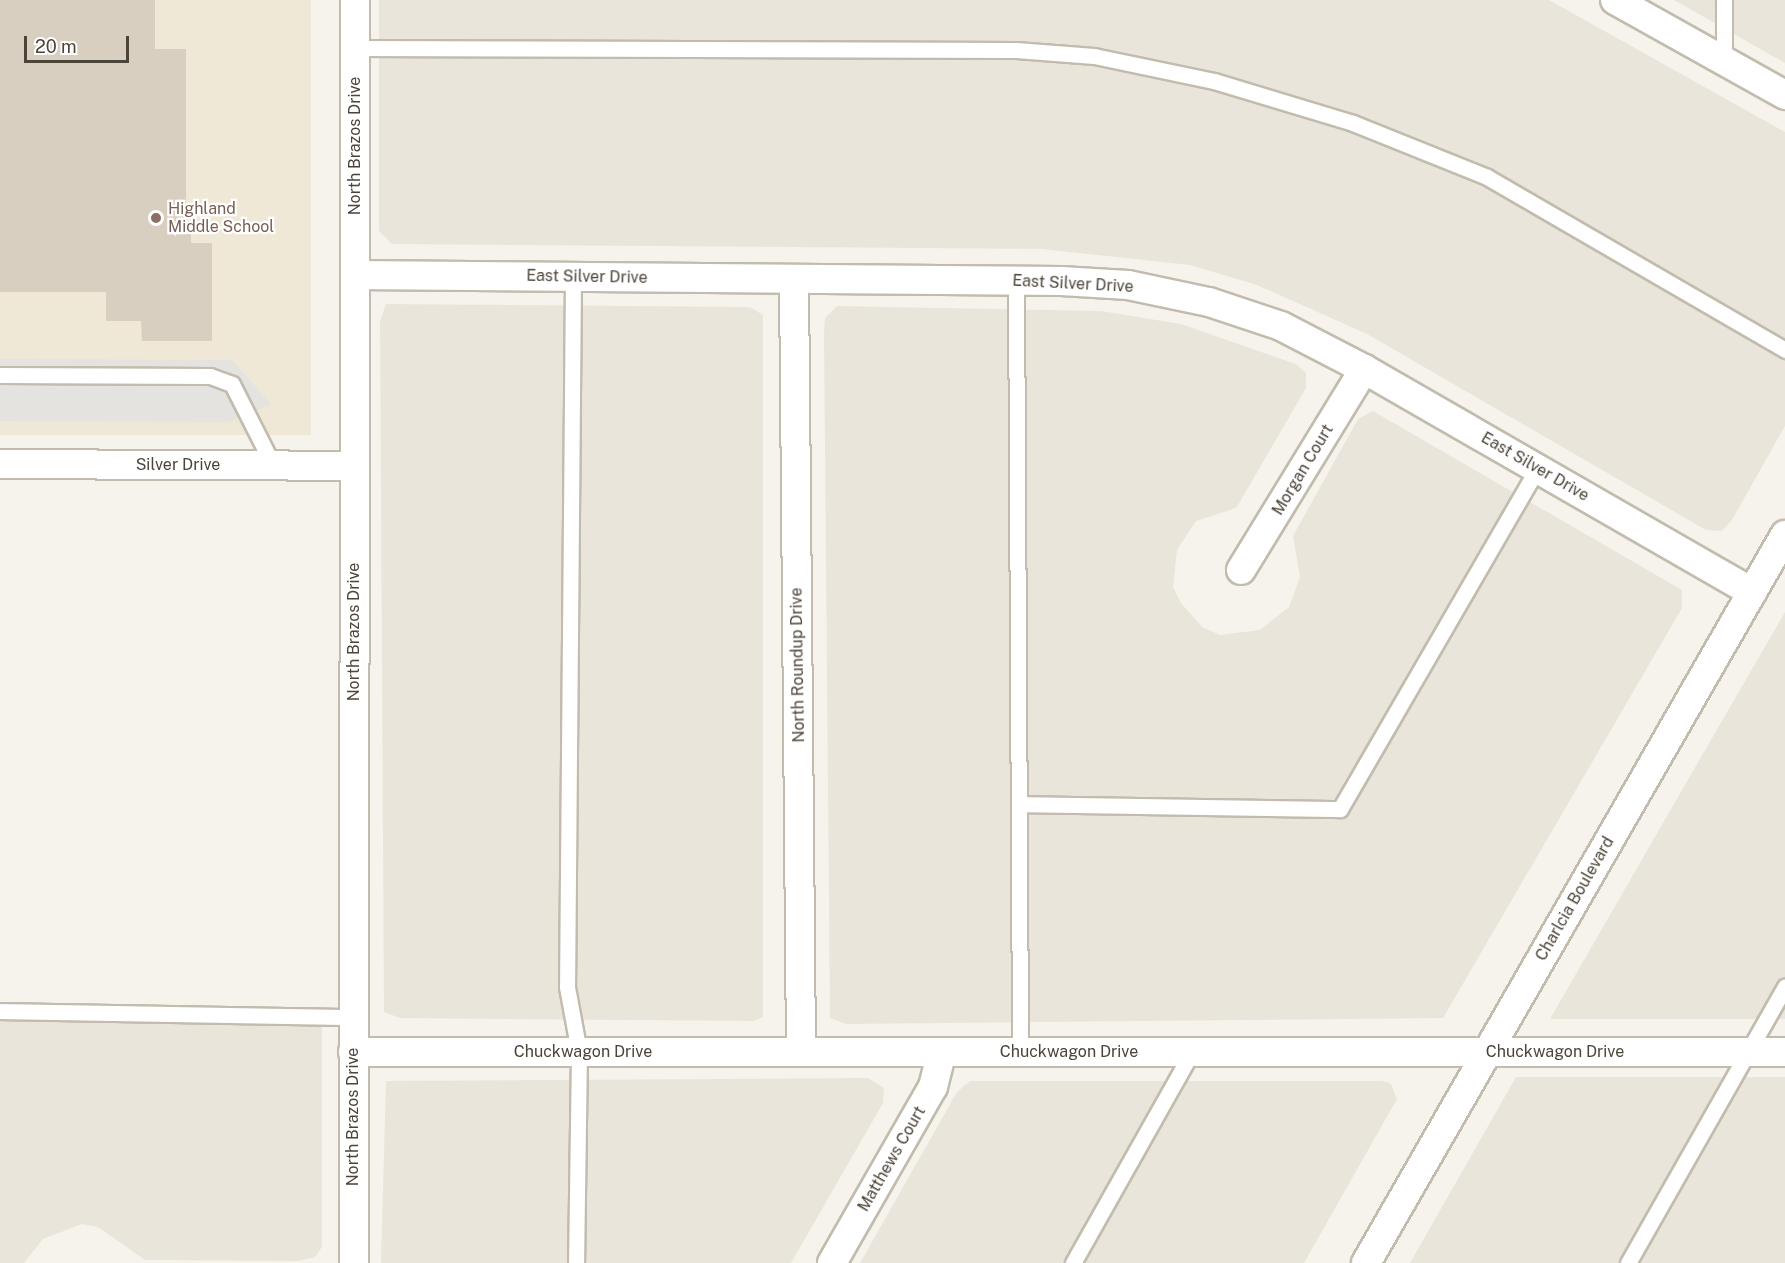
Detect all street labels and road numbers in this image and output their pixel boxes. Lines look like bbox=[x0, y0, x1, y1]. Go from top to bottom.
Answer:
street label: North Brazos Drive bbox=[345, 77, 365, 215]
street label: East Silver Drive bbox=[526, 266, 648, 288]
street label: East Silver Drive bbox=[1012, 271, 1134, 297]
street label: Morgan Court bbox=[1268, 421, 1338, 519]
street label: East Silver Drive bbox=[1478, 428, 1592, 506]
street label: Silver Drive bbox=[136, 455, 220, 475]
street label: North Brazos Drive bbox=[344, 563, 364, 701]
street label: North Roundup Drive bbox=[787, 587, 809, 743]
street label: Charlcia Boulevard bbox=[1532, 834, 1618, 964]
street label: Chuckwagon Drive bbox=[514, 1042, 652, 1062]
street label: Chuckwagon Drive bbox=[1000, 1042, 1138, 1062]
street label: Chuckwagon Drive bbox=[1486, 1042, 1624, 1062]
street label: North Brazos Drive bbox=[343, 1048, 363, 1186]
street label: Matthews Court bbox=[854, 1103, 930, 1215]

